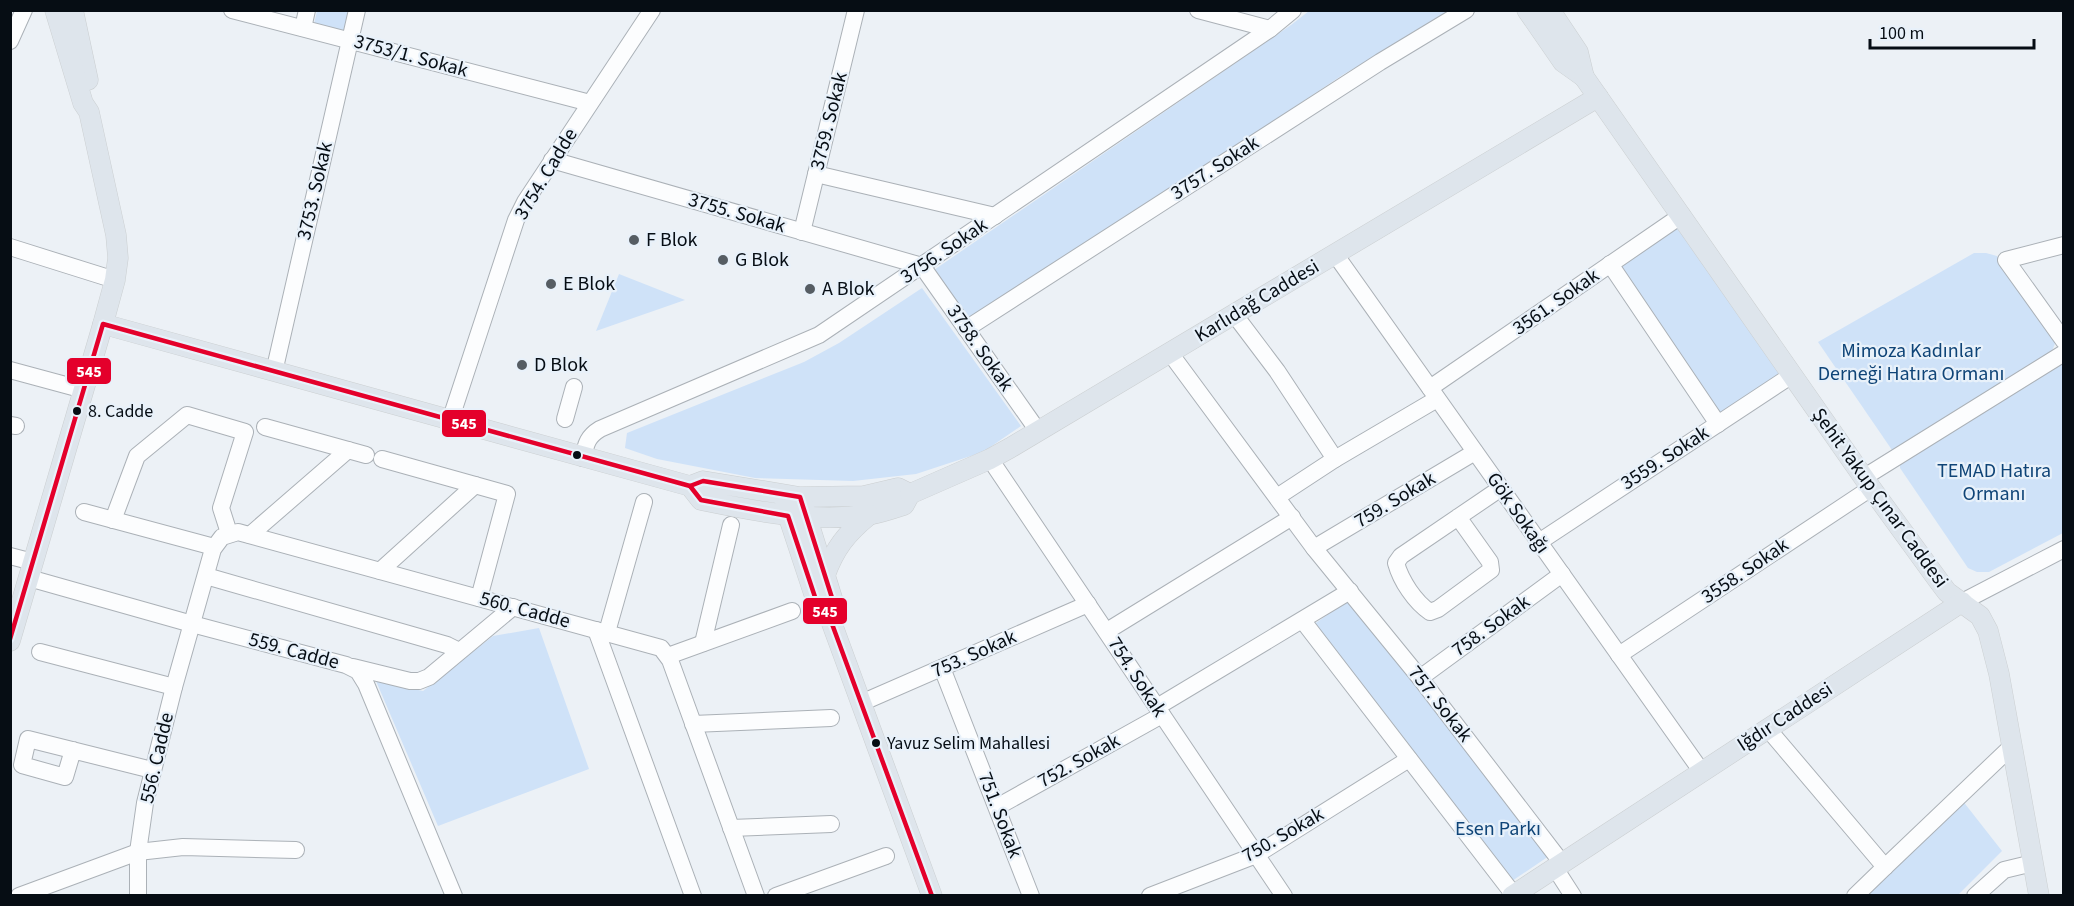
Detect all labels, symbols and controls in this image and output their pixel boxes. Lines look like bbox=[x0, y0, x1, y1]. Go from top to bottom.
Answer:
scale bar bbox=[1870, 12, 2034, 50]
text: 100 m bbox=[1879, 21, 1924, 46]
street label: 3753/1. Sokak bbox=[351, 27, 471, 85]
street label: 3759. Sokak bbox=[803, 69, 855, 173]
street label: 3754. Cadde bbox=[508, 123, 584, 225]
street label: 3757. Sokak bbox=[1165, 129, 1265, 207]
street label: 3753. Sokak bbox=[290, 139, 340, 243]
street label: 3755. Sokak bbox=[685, 186, 789, 240]
street label: 3756. Sokak bbox=[895, 211, 993, 291]
place label: F Blok bbox=[646, 226, 698, 254]
marker: F Blok bbox=[627, 233, 641, 247]
place label: G Blok bbox=[735, 246, 789, 274]
marker: G Blok bbox=[716, 253, 730, 267]
street label: Karlıdağ Caddesi bbox=[1189, 253, 1325, 349]
street label: 3561. Sokak bbox=[1507, 262, 1605, 342]
place label: E Blok bbox=[563, 270, 615, 298]
place label: A Blok bbox=[822, 275, 875, 303]
marker: E Blok bbox=[544, 277, 558, 291]
marker: A Blok bbox=[803, 282, 817, 296]
street label: 3758. Sokak bbox=[940, 299, 1020, 397]
park label: Mimoza Kadınlar Derneği Hatıra Ormanı bbox=[1818, 337, 2004, 388]
place label: D Blok bbox=[534, 351, 588, 379]
line badge: 545 bbox=[66, 357, 112, 385]
marker: D Blok bbox=[515, 358, 529, 372]
text: 545 bbox=[76, 361, 102, 383]
place label: 8. Cadde bbox=[88, 399, 153, 424]
street label: Şehit Yakup Çınar Caddesi bbox=[1805, 402, 1955, 594]
marker: 8. Cadde bbox=[71, 405, 83, 417]
line badge: 545 bbox=[441, 409, 487, 438]
text: 545 bbox=[451, 413, 477, 435]
street label: 3559. Sokak bbox=[1615, 419, 1715, 497]
unlabelled marker bbox=[571, 449, 583, 461]
park label: TEMAD Hatıra Ormanı bbox=[1937, 457, 2051, 508]
street label: 759. Sokak bbox=[1349, 465, 1441, 535]
street label: Gök Sokağı bbox=[1480, 467, 1556, 559]
street label: 3558. Sokak bbox=[1696, 531, 1794, 611]
street label: 560. Cadde bbox=[477, 585, 573, 636]
street label: 758. Sokak bbox=[1446, 588, 1536, 664]
line badge: 545 bbox=[802, 597, 848, 625]
text: 545 bbox=[812, 601, 838, 623]
street label: 753. Sokak bbox=[927, 623, 1021, 685]
street label: 559. Cadde bbox=[246, 626, 342, 677]
street label: 754. Sokak bbox=[1101, 632, 1173, 722]
street label: 757. Sokak bbox=[1401, 660, 1479, 748]
street label: Iğdır Caddesi bbox=[1732, 676, 1838, 758]
street label: 556. Cadde bbox=[133, 710, 181, 806]
street label: 752. Sokak bbox=[1033, 727, 1125, 795]
place label: Yavuz Selim Mahallesi bbox=[886, 731, 1050, 756]
marker: Yavuz Selim Mahallesi bbox=[870, 737, 882, 749]
street label: 751. Sokak bbox=[971, 768, 1029, 862]
street label: 750. Sokak bbox=[1237, 800, 1329, 870]
park label: Esen Parkı bbox=[1455, 815, 1541, 843]

